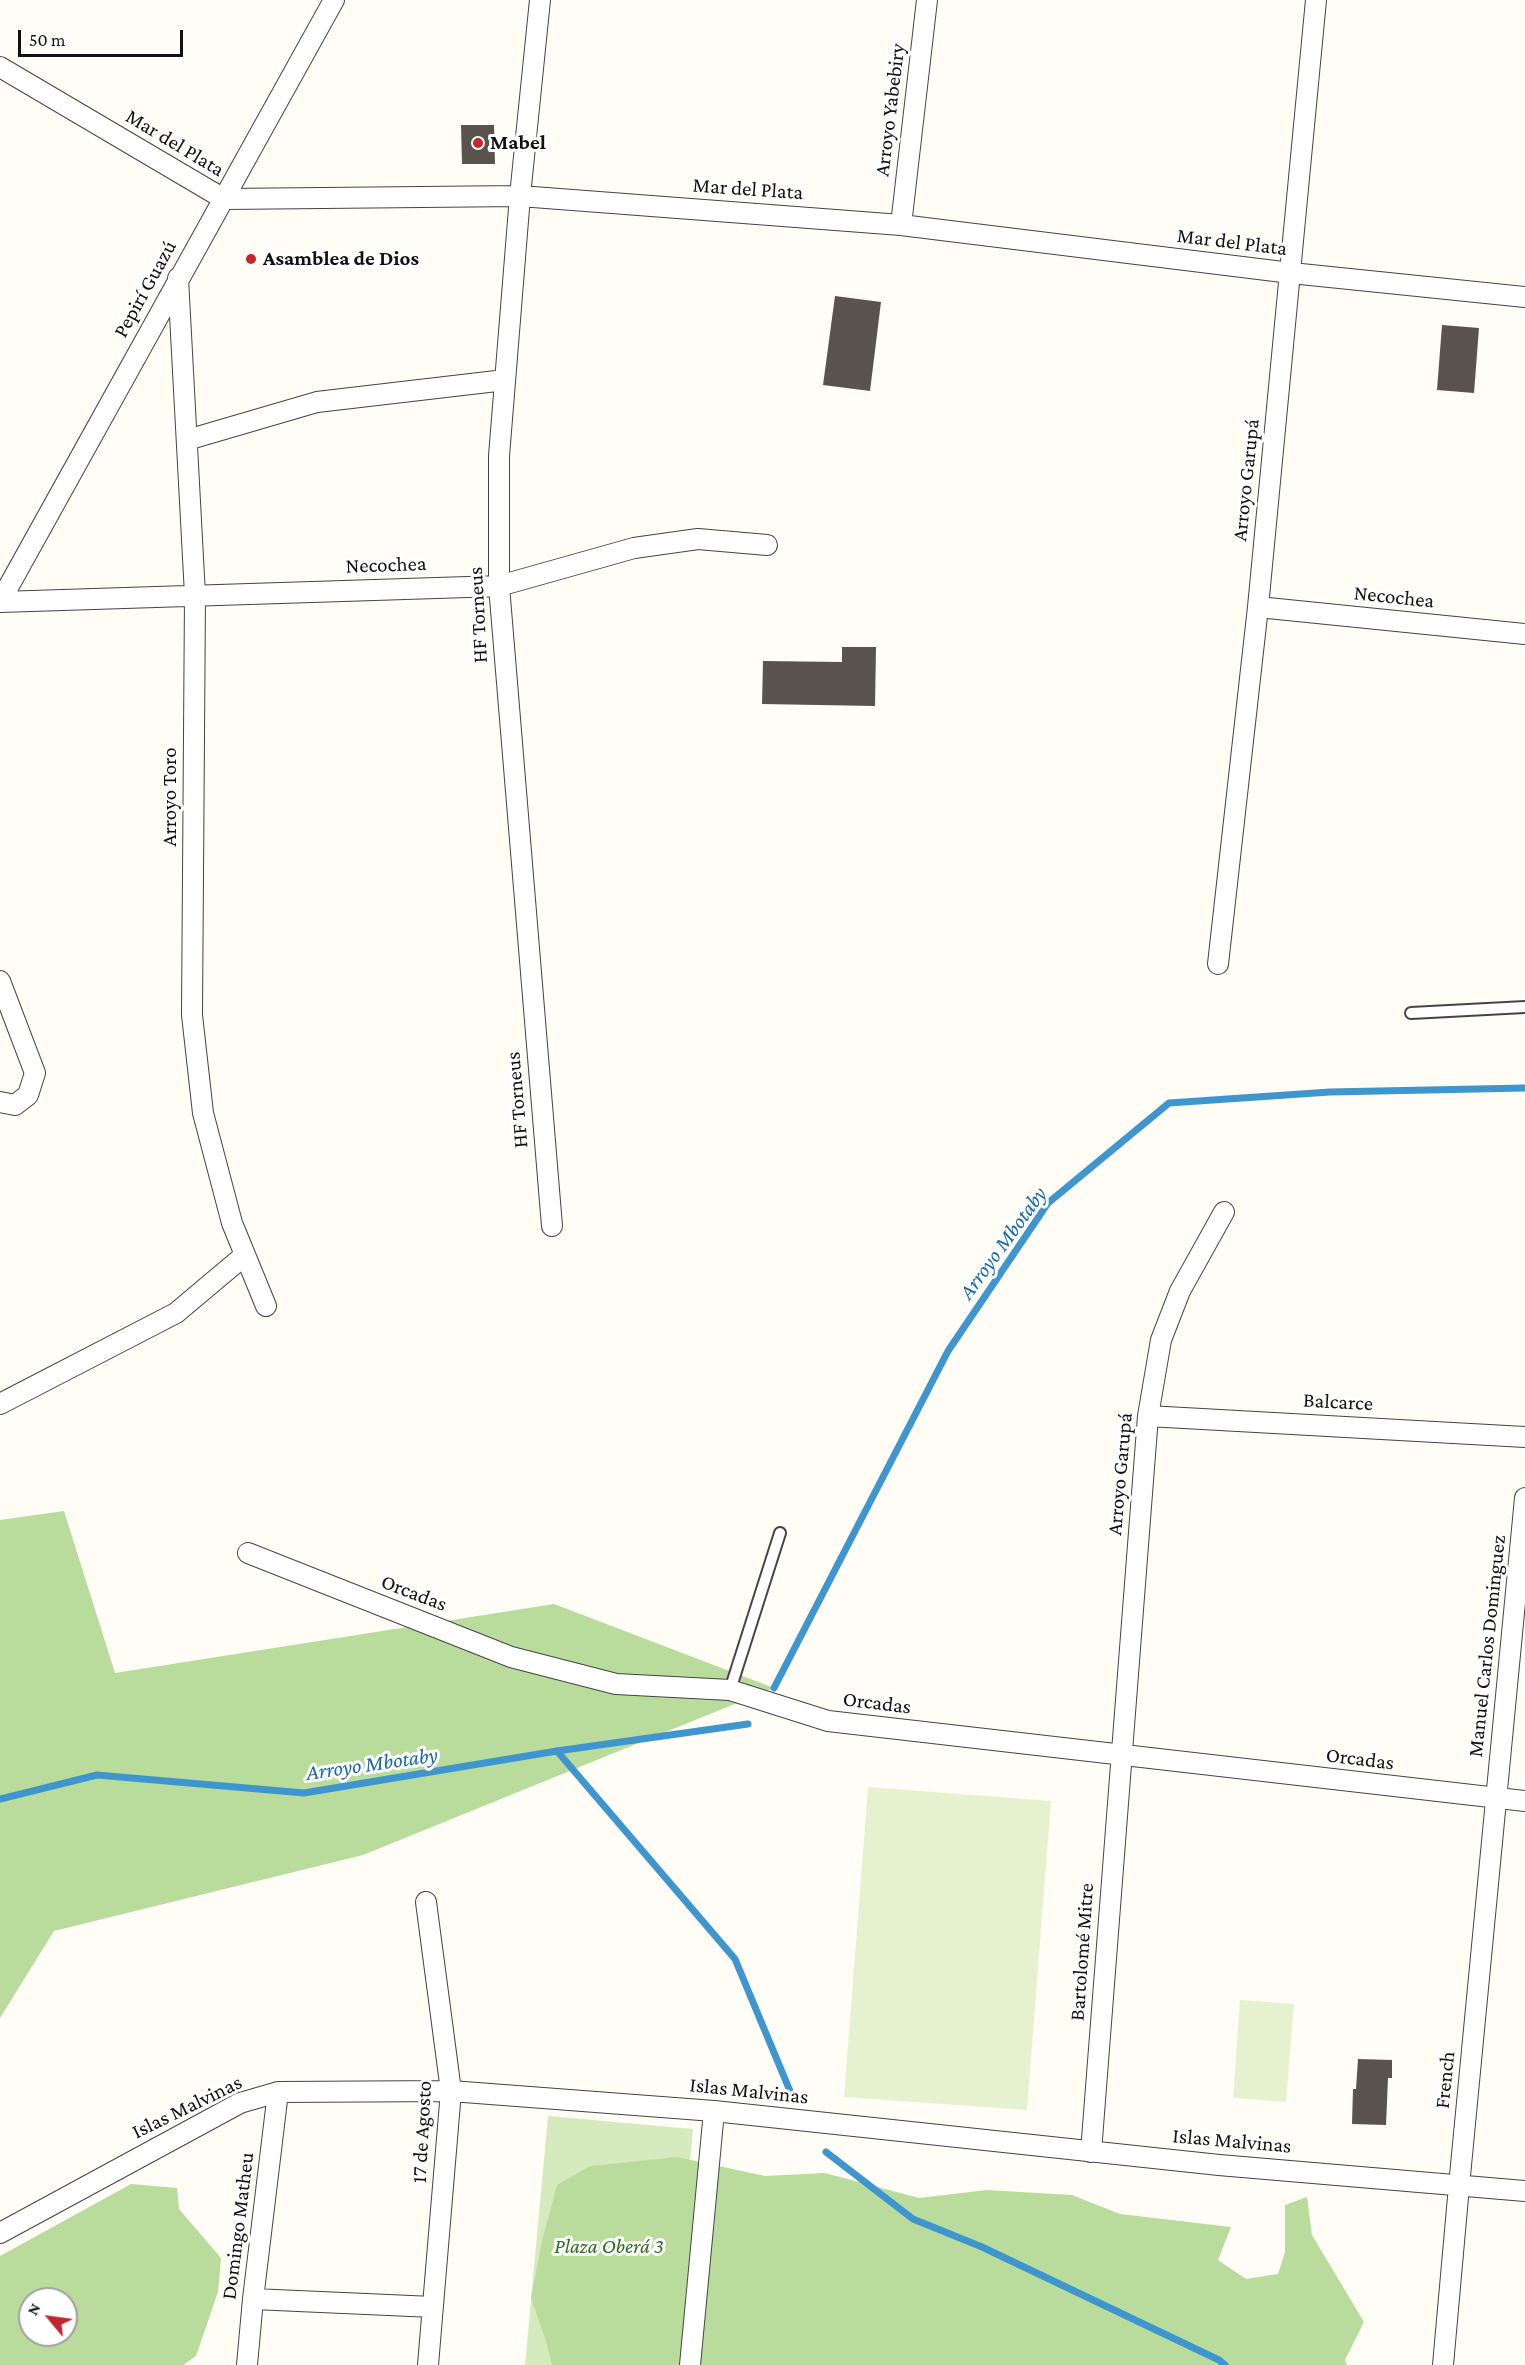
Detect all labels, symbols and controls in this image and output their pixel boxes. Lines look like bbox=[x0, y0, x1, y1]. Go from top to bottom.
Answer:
scale bar bbox=[21, 18, 186, 56]
text: 50 m bbox=[29, 30, 66, 50]
street label: Arroyo Yabebiry bbox=[869, 42, 911, 178]
street label: Mar del Plata bbox=[121, 104, 229, 182]
place label: Mabel bbox=[490, 130, 546, 156]
marker: Mabel bbox=[471, 136, 485, 150]
street label: Mar del Plata bbox=[692, 173, 804, 205]
street label: Mar del Plata bbox=[1176, 223, 1288, 261]
street label: Pepirí Guazú bbox=[108, 236, 182, 342]
place label: Asamblea de Dios bbox=[263, 246, 419, 272]
marker: Asamblea de Dios bbox=[244, 252, 258, 266]
street label: Arroyo Garupá bbox=[1227, 418, 1265, 542]
street label: Necochea bbox=[345, 551, 427, 579]
street label: HF Torneus bbox=[463, 566, 493, 664]
street label: Necochea bbox=[1353, 580, 1435, 614]
street label: Arroyo Toro bbox=[157, 747, 183, 847]
street label: HF Torneus bbox=[500, 1051, 534, 1149]
water label: Arroyo Mbotaby bbox=[953, 1182, 1053, 1304]
street label: Balcarce bbox=[1302, 1388, 1374, 1416]
street label: Arroyo Garupá bbox=[1102, 1412, 1138, 1536]
street label: Manuel Carlos Dominguez bbox=[1463, 1534, 1511, 1758]
street label: Orcadas bbox=[377, 1569, 451, 1617]
street label: Orcadas bbox=[841, 1686, 913, 1720]
water label: Arroyo Mbotaby bbox=[304, 1742, 440, 1786]
street label: Orcadas bbox=[1324, 1742, 1396, 1776]
street label: Bartolomé Mitre bbox=[1065, 1882, 1099, 2022]
street label: French bbox=[1429, 2050, 1461, 2110]
street label: Islas Malvinas bbox=[128, 2070, 246, 2144]
street label: Islas Malvinas bbox=[688, 2072, 810, 2110]
street label: 17 de Agosto bbox=[407, 2080, 437, 2184]
street label: Islas Malvinas bbox=[1172, 2123, 1292, 2159]
street label: Domingo Matheu bbox=[216, 2151, 260, 2301]
park label: Plaza Oberá 3 bbox=[554, 2234, 664, 2260]
north arrow bbox=[18, 2287, 78, 2347]
text: N bbox=[23, 2300, 44, 2318]

